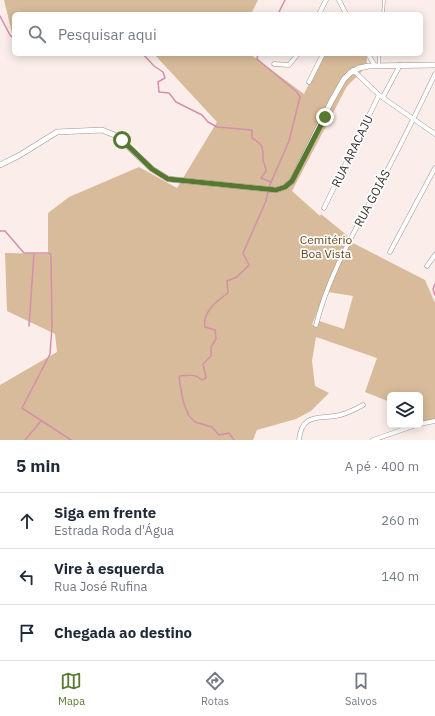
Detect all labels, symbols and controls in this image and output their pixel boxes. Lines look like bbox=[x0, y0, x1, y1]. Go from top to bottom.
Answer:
search box bbox=[12, 12, 423, 56]
icon: search bbox=[26, 23, 48, 45]
text: Pesquisar aqui bbox=[58, 25, 157, 44]
route end bbox=[316, 108, 334, 126]
street label: RUA ARACAJU bbox=[328, 112, 376, 190]
route start bbox=[113, 131, 131, 149]
street label: RUA GOIÁS bbox=[351, 167, 393, 229]
park label: Cemitério Boa Vista bbox=[300, 232, 352, 261]
map controls bbox=[387, 392, 423, 428]
button: layers bbox=[387, 392, 423, 428]
text: 5 min bbox=[16, 455, 60, 477]
text: A pé · 400 m bbox=[345, 458, 419, 475]
text: Siga em frente bbox=[54, 503, 156, 522]
icon: ahead bbox=[16, 510, 38, 532]
text: 260 m bbox=[381, 512, 419, 529]
text: Estrada Roda d'Água bbox=[54, 522, 174, 539]
text: Vire à esquerda bbox=[54, 559, 164, 578]
icon: left bbox=[16, 566, 38, 588]
text: 140 m bbox=[381, 568, 419, 585]
text: Rua José Rufina bbox=[54, 578, 148, 595]
icon: arrive bbox=[16, 622, 38, 644]
text: Chegada ao destino bbox=[54, 623, 192, 642]
tab: Mapa bbox=[58, 670, 85, 708]
tab: Rotas bbox=[201, 670, 229, 708]
tab: Salvos bbox=[345, 670, 377, 708]

